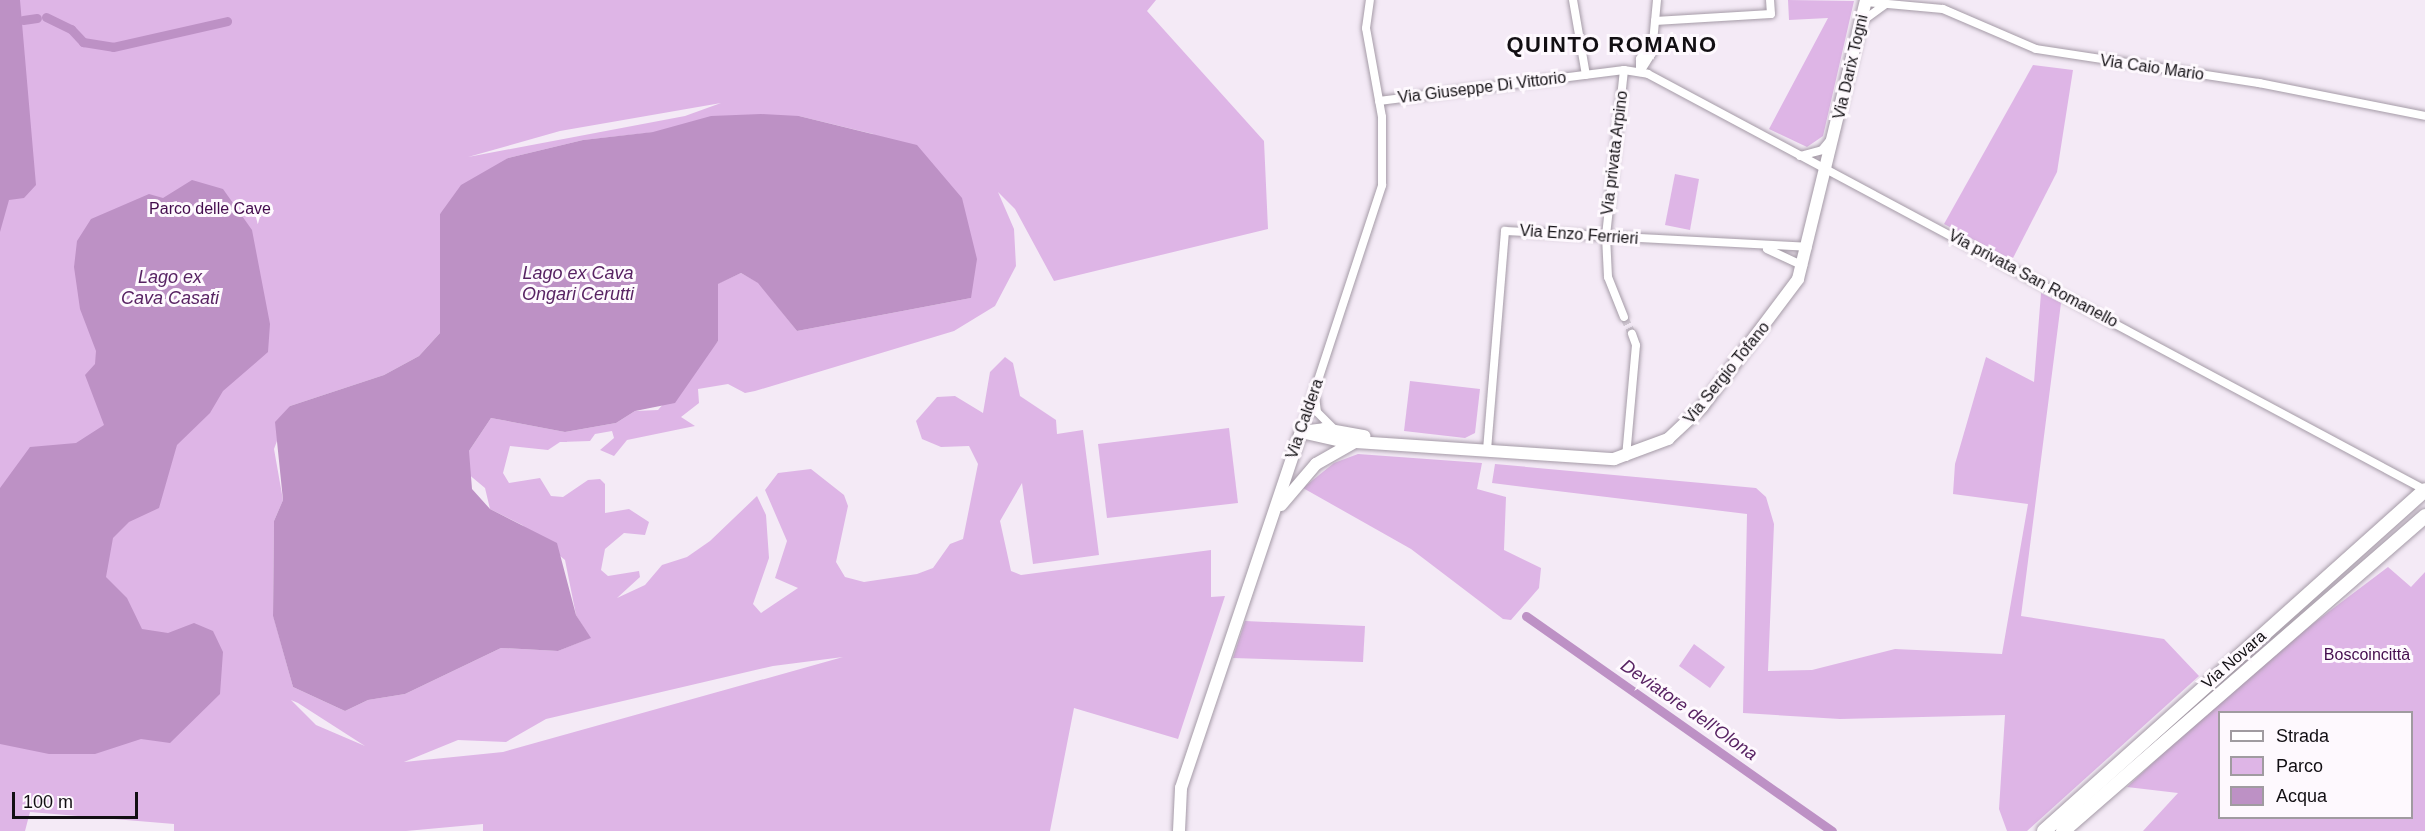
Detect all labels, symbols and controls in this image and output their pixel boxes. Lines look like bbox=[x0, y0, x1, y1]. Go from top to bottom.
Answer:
street label: Via Darix Togni bbox=[1830, 13, 1872, 121]
district label: QUINTO ROMANO bbox=[1507, 32, 1717, 58]
street label: Via Caio Mario bbox=[2099, 51, 2205, 85]
street label: Via Giuseppe Di Vittorio bbox=[1397, 68, 1567, 108]
street label: Via privata Arpino bbox=[1598, 89, 1632, 217]
park label: Parco delle Cave bbox=[149, 199, 271, 219]
street label: Via Enzo Ferrieri bbox=[1519, 221, 1639, 249]
street label: Via privata San Romanello bbox=[1945, 226, 2121, 332]
water label: Lago ex Cava Ongari Cerutti bbox=[522, 263, 634, 306]
water label: Lago ex Cava Casati bbox=[121, 267, 219, 310]
street label: Via Sergio Tofano bbox=[1680, 318, 1774, 428]
street label: Via Caldera bbox=[1282, 376, 1328, 462]
street label: Via Novara bbox=[2198, 627, 2270, 693]
park label: Boscoincittà bbox=[2324, 645, 2410, 665]
water label: Deviatore dell'Olona bbox=[1617, 655, 1761, 765]
legend bbox=[2218, 711, 2413, 819]
text: Strada bbox=[2276, 726, 2329, 746]
text: Parco bbox=[2276, 756, 2323, 776]
scale bar bbox=[15, 780, 141, 818]
text: Acqua bbox=[2276, 786, 2327, 806]
text: 100 m bbox=[23, 792, 73, 812]

